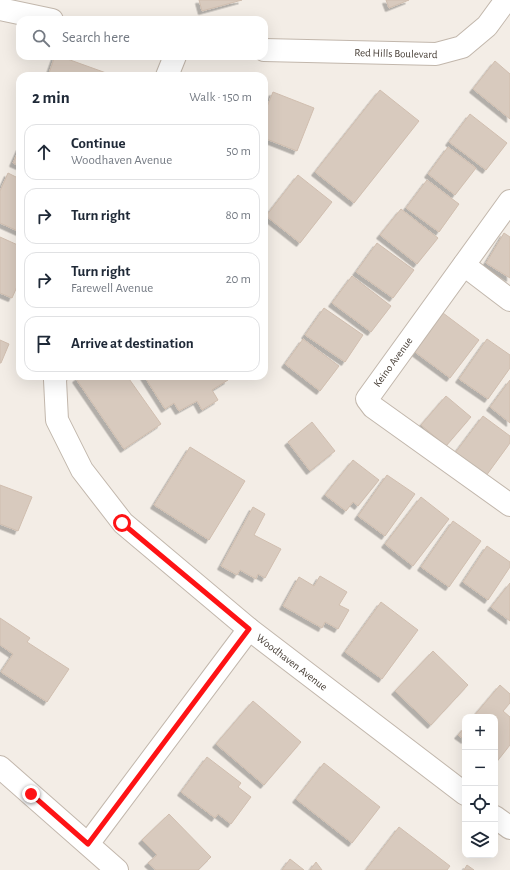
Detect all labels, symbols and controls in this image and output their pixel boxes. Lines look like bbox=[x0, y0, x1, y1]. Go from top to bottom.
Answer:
search box bbox=[16, 16, 268, 60]
icon: search bbox=[30, 27, 52, 49]
text: Search here bbox=[62, 30, 130, 45]
street label: Red Hills Boulevard bbox=[354, 47, 438, 60]
text: 2 min bbox=[32, 89, 70, 106]
text: Walk · 150 m bbox=[189, 91, 252, 104]
text: Continue bbox=[71, 136, 126, 151]
icon: ahead bbox=[33, 141, 55, 163]
text: 50 m bbox=[226, 145, 251, 158]
text: Woodhaven Avenue bbox=[71, 154, 172, 167]
icon: right bbox=[33, 205, 55, 227]
text: Turn right bbox=[71, 208, 130, 223]
text: 80 m bbox=[225, 209, 251, 222]
text: Turn right bbox=[71, 264, 130, 279]
icon: right bbox=[33, 269, 55, 291]
text: 20 m bbox=[226, 273, 251, 286]
text: Farewell Avenue bbox=[71, 282, 153, 295]
icon: arrive bbox=[33, 333, 55, 355]
street label: Keino Avenue bbox=[371, 335, 415, 389]
text: Arrive at destination bbox=[71, 336, 194, 351]
route start bbox=[113, 514, 131, 532]
street label: Woodhaven Avenue bbox=[255, 632, 330, 692]
map controls bbox=[462, 714, 498, 858]
button: + bbox=[462, 714, 498, 750]
button: − bbox=[462, 750, 498, 786]
route end bbox=[22, 785, 40, 803]
button: locate bbox=[462, 786, 498, 822]
button: layers bbox=[462, 822, 498, 858]

